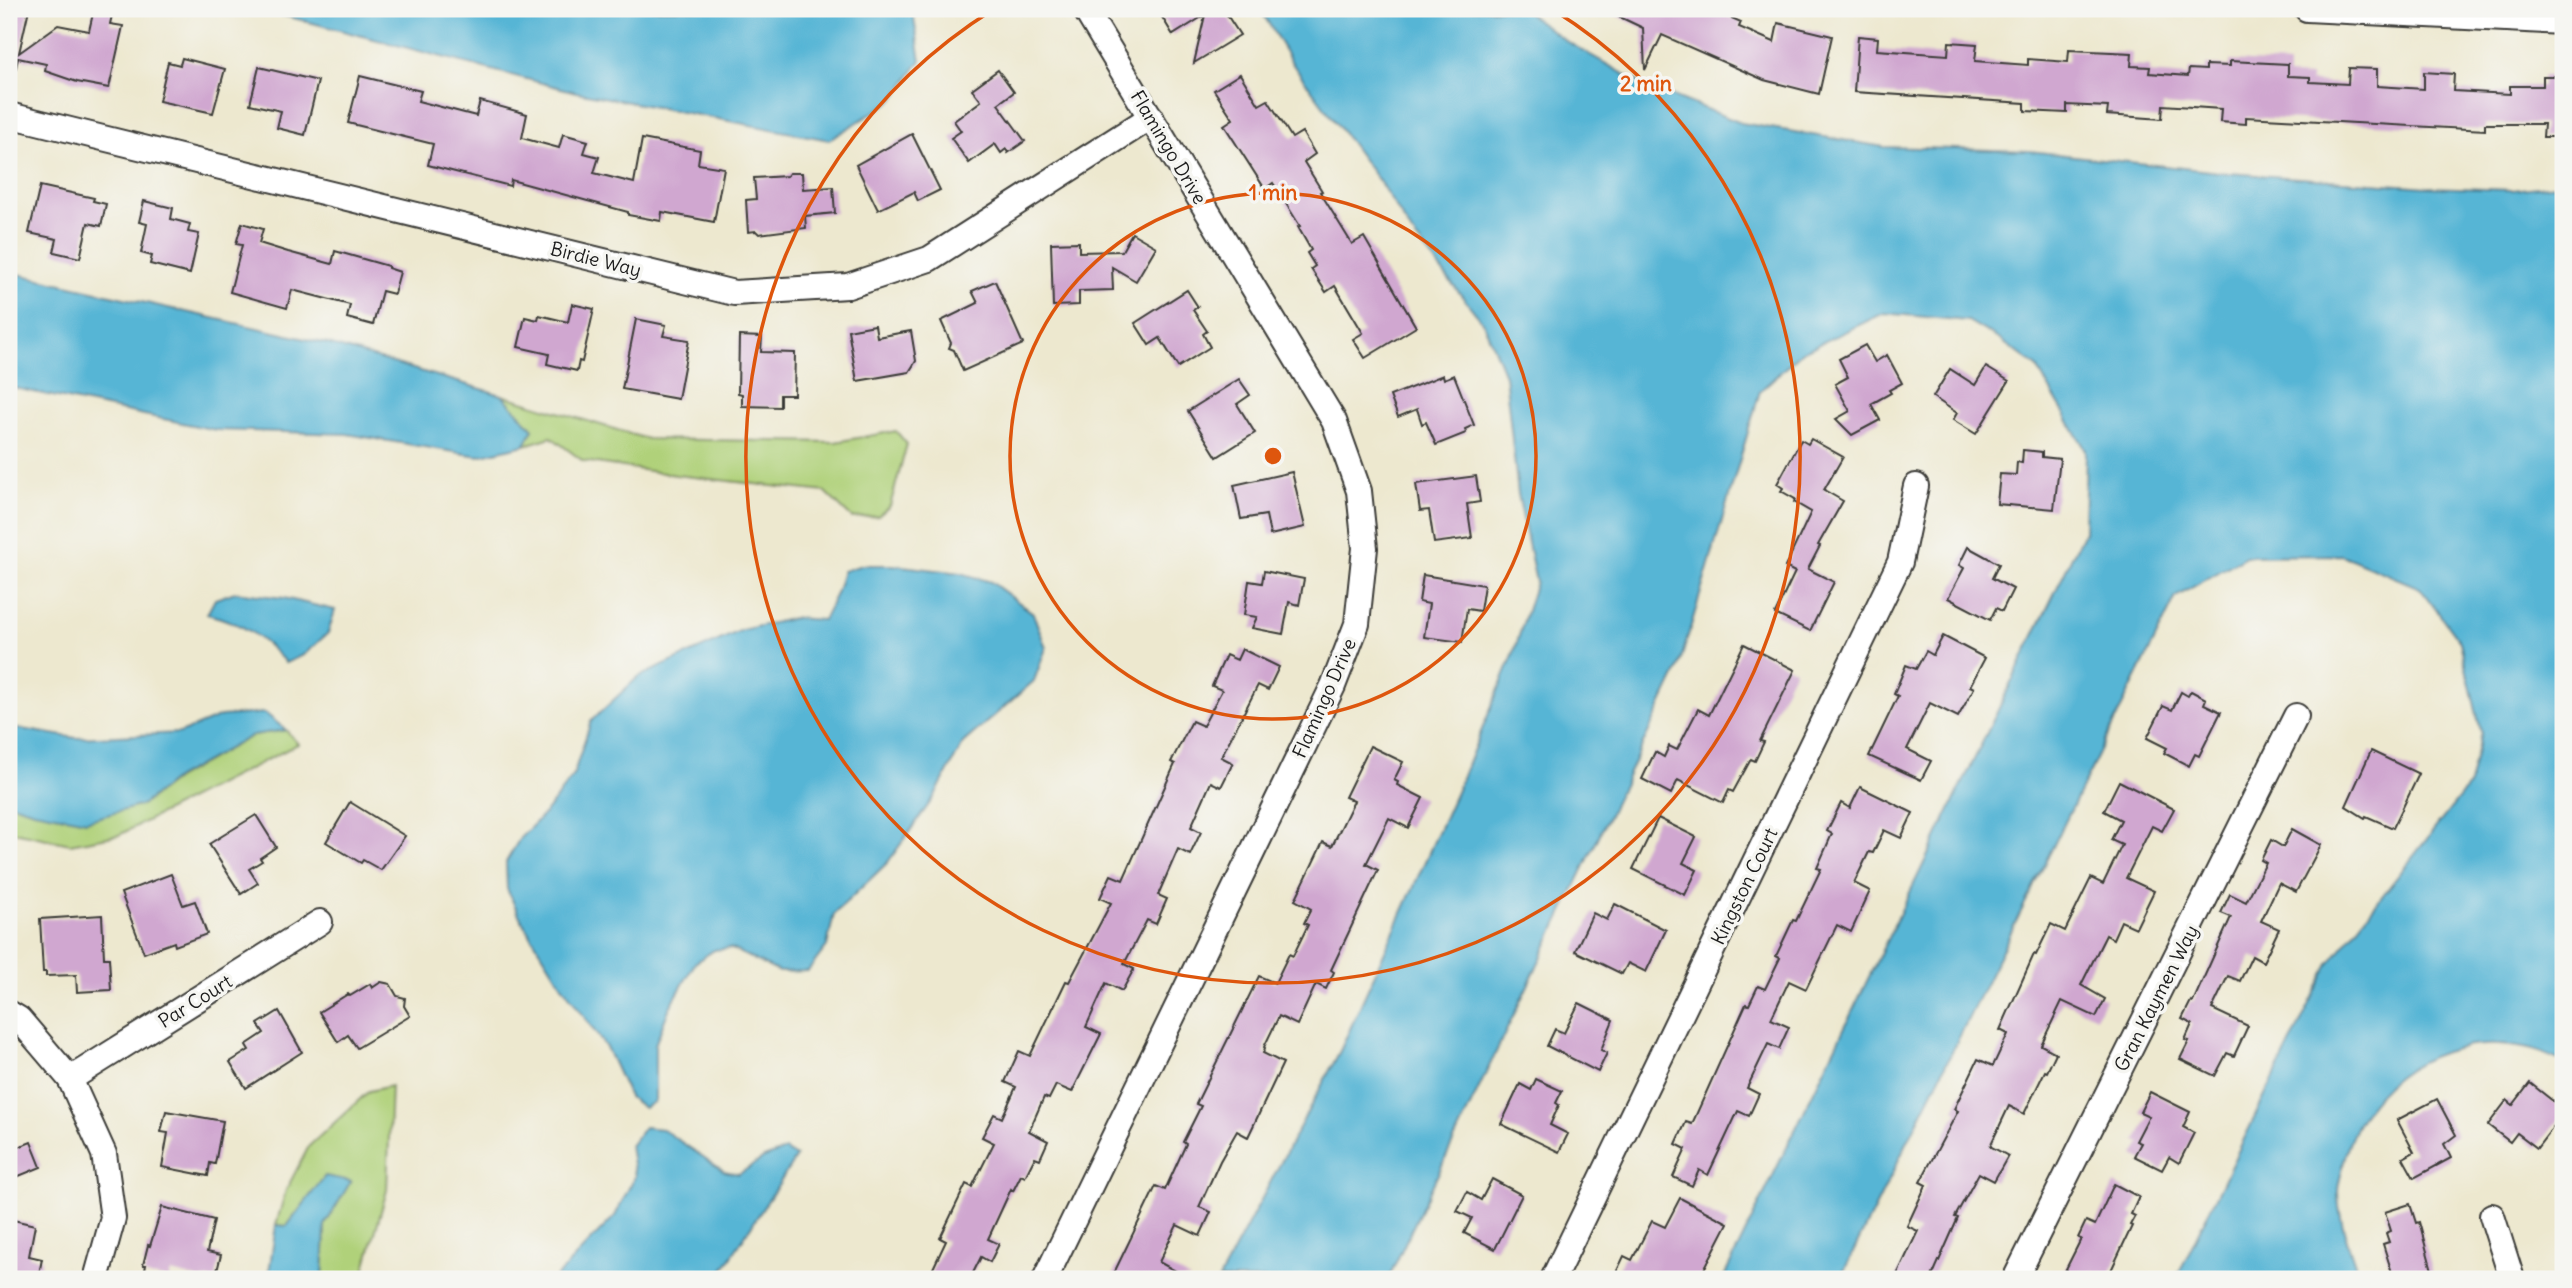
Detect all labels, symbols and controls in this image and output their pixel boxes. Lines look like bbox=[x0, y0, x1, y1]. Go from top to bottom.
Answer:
text: 2 min bbox=[1620, 70, 1672, 97]
street label: Flamingo Drive bbox=[1126, 86, 1212, 208]
text: 1 min bbox=[1249, 179, 1297, 206]
street label: Birdie Way bbox=[548, 236, 644, 282]
centre of rings bbox=[1261, 444, 1285, 468]
street label: Flamingo Drive bbox=[1287, 634, 1361, 762]
street label: Kingston Court bbox=[1705, 824, 1783, 948]
street label: Gran Kaymen Way bbox=[2109, 921, 2203, 1075]
street label: Par Court bbox=[154, 969, 236, 1033]

